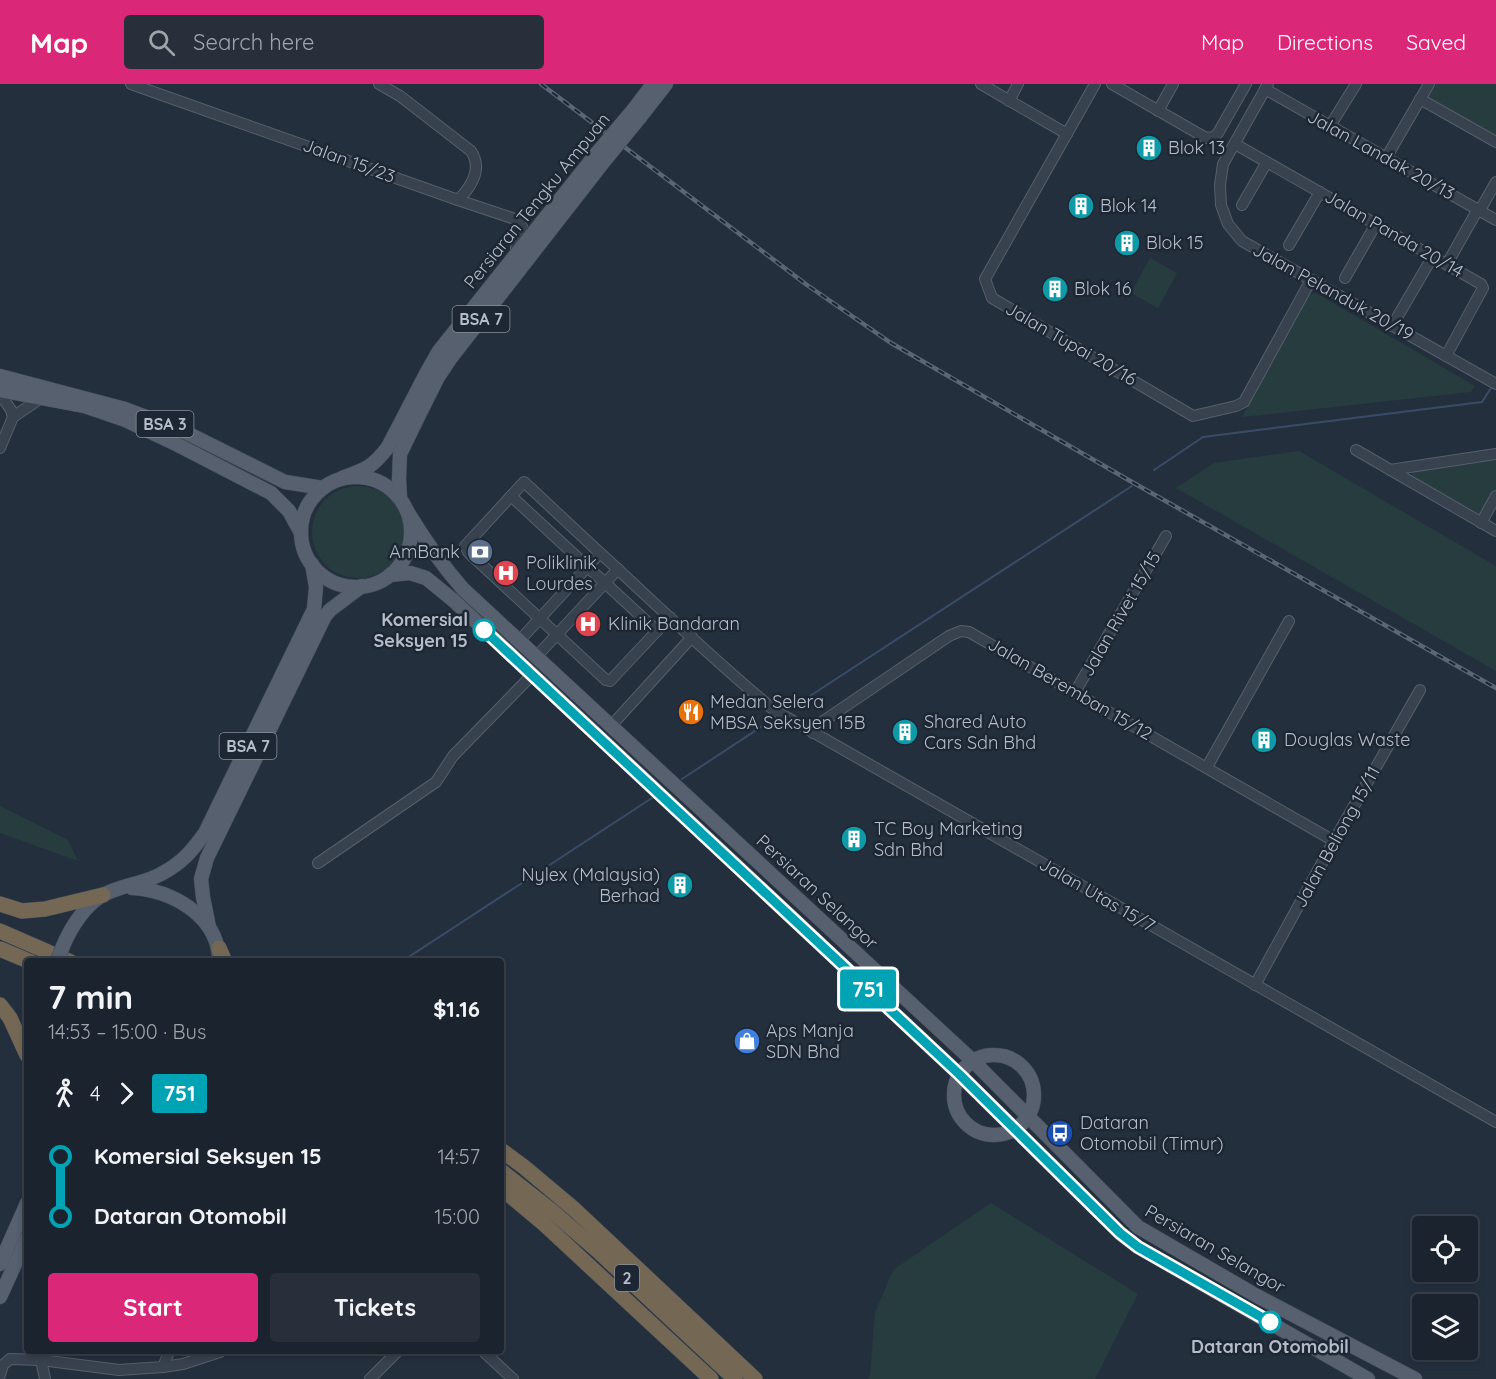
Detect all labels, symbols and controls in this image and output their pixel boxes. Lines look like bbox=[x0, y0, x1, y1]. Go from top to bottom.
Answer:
search box bbox=[124, 15, 544, 69]
text: Map bbox=[30, 25, 88, 60]
icon: search bbox=[145, 26, 178, 59]
text: Search here bbox=[193, 28, 315, 56]
text: Map bbox=[1201, 29, 1244, 55]
text: Directions bbox=[1277, 29, 1373, 55]
text: Saved bbox=[1406, 29, 1466, 55]
street label: Jalan Landak 20/13 bbox=[1304, 105, 1459, 205]
street label: Persiaran Tengku Ampuan bbox=[459, 108, 615, 293]
street label: Jalan 15/23 bbox=[300, 133, 399, 188]
building icon: Blok 13 bbox=[1134, 133, 1164, 163]
place label: Blok 13 bbox=[1168, 136, 1225, 159]
street label: Jalan Panda 20/14 bbox=[1321, 185, 1468, 283]
building icon: Blok 14 bbox=[1066, 191, 1096, 221]
place label: Blok 14 bbox=[1100, 194, 1157, 217]
building icon: Blok 15 bbox=[1112, 228, 1142, 258]
place label: Blok 15 bbox=[1146, 231, 1204, 254]
street label: Jalan Pelanduk 20/19 bbox=[1249, 238, 1418, 345]
building icon: Blok 16 bbox=[1040, 274, 1070, 304]
place label: Blok 16 bbox=[1074, 277, 1132, 300]
street label: Jalan Tupai 20/16 bbox=[1002, 297, 1141, 391]
road number: BSA 7 bbox=[452, 306, 510, 332]
road number: BSA 3 bbox=[136, 411, 194, 437]
bank icon: AmBank bbox=[465, 537, 495, 567]
place label: AmBank bbox=[389, 540, 460, 563]
street label: Jalan Rivet 15/15 bbox=[1075, 547, 1166, 680]
place label: Poliklinik Lourdes bbox=[526, 551, 597, 595]
hospital icon: Poliklinik Lourdes bbox=[491, 558, 521, 588]
place label: Komersial Seksyen 15 bbox=[374, 608, 468, 652]
hospital icon: Klinik Bandaran bbox=[573, 609, 603, 639]
place label: Klinik Bandaran bbox=[608, 612, 740, 635]
marker: Komersial Seksyen 15 bbox=[473, 619, 495, 641]
street label: Jalan Beremban 15/12 bbox=[984, 632, 1157, 745]
place label: Medan Selera MBSA Seksyen 15B bbox=[710, 690, 865, 734]
restaurant icon: Medan Selera MBSA Seksyen 15B bbox=[676, 697, 706, 727]
place label: Shared Auto Cars Sdn Bhd bbox=[924, 710, 1036, 754]
building icon: Shared Auto Cars Sdn Bhd bbox=[890, 717, 920, 747]
building icon: Douglas Waste bbox=[1249, 725, 1279, 755]
place label: Douglas Waste bbox=[1284, 728, 1410, 751]
road number: BSA 7 bbox=[220, 733, 276, 759]
street label: Jalan Beliong 15/11 bbox=[1288, 762, 1385, 911]
place label: TC Boy Marketing Sdn Bhd bbox=[874, 817, 1023, 861]
building icon: TC Boy Marketing Sdn Bhd bbox=[839, 824, 869, 854]
street label: Persiaran Selangor bbox=[752, 829, 883, 954]
street label: Jalan Utas 15/7 bbox=[1035, 852, 1159, 937]
place label: Nylex (Malaysia) Berhad bbox=[521, 863, 660, 907]
building icon: Nylex (Malaysia) Berhad bbox=[665, 870, 695, 900]
line badge: 751 bbox=[834, 970, 902, 1008]
text: 7 min bbox=[48, 976, 133, 1017]
text: 751 bbox=[852, 976, 884, 1002]
text: $1.16 bbox=[433, 995, 480, 1023]
text: 14:53 – 15:00 · Bus bbox=[48, 1019, 206, 1044]
place label: Aps Manja SDN Bhd bbox=[766, 1019, 854, 1063]
shop icon: Aps Manja SDN Bhd bbox=[732, 1026, 762, 1056]
icon: walk bbox=[48, 1077, 81, 1110]
icon: forward bbox=[110, 1077, 143, 1110]
text: 751 bbox=[164, 1080, 195, 1106]
text: 4 bbox=[90, 1081, 101, 1106]
place label: Dataran Otomobil (Timur) bbox=[1080, 1111, 1224, 1155]
bus stop icon: Dataran Otomobil (Timur) bbox=[1045, 1118, 1075, 1148]
text: Komersial Seksyen 15 bbox=[94, 1142, 322, 1170]
text: 14:57 bbox=[437, 1144, 480, 1169]
street label: Persiaran Selangor bbox=[1141, 1199, 1290, 1298]
text: Dataran Otomobil bbox=[94, 1202, 287, 1230]
text: 15:00 bbox=[434, 1204, 480, 1229]
map controls bbox=[1412, 1216, 1478, 1360]
button: locate bbox=[1412, 1216, 1478, 1282]
road number: 2 bbox=[615, 1265, 639, 1291]
button: Start bbox=[48, 1273, 258, 1342]
button: Tickets bbox=[270, 1273, 480, 1342]
button: layers bbox=[1412, 1294, 1478, 1360]
marker: Dataran Otomobil bbox=[1259, 1311, 1281, 1333]
place label: Dataran Otomobil bbox=[1191, 1335, 1349, 1358]

